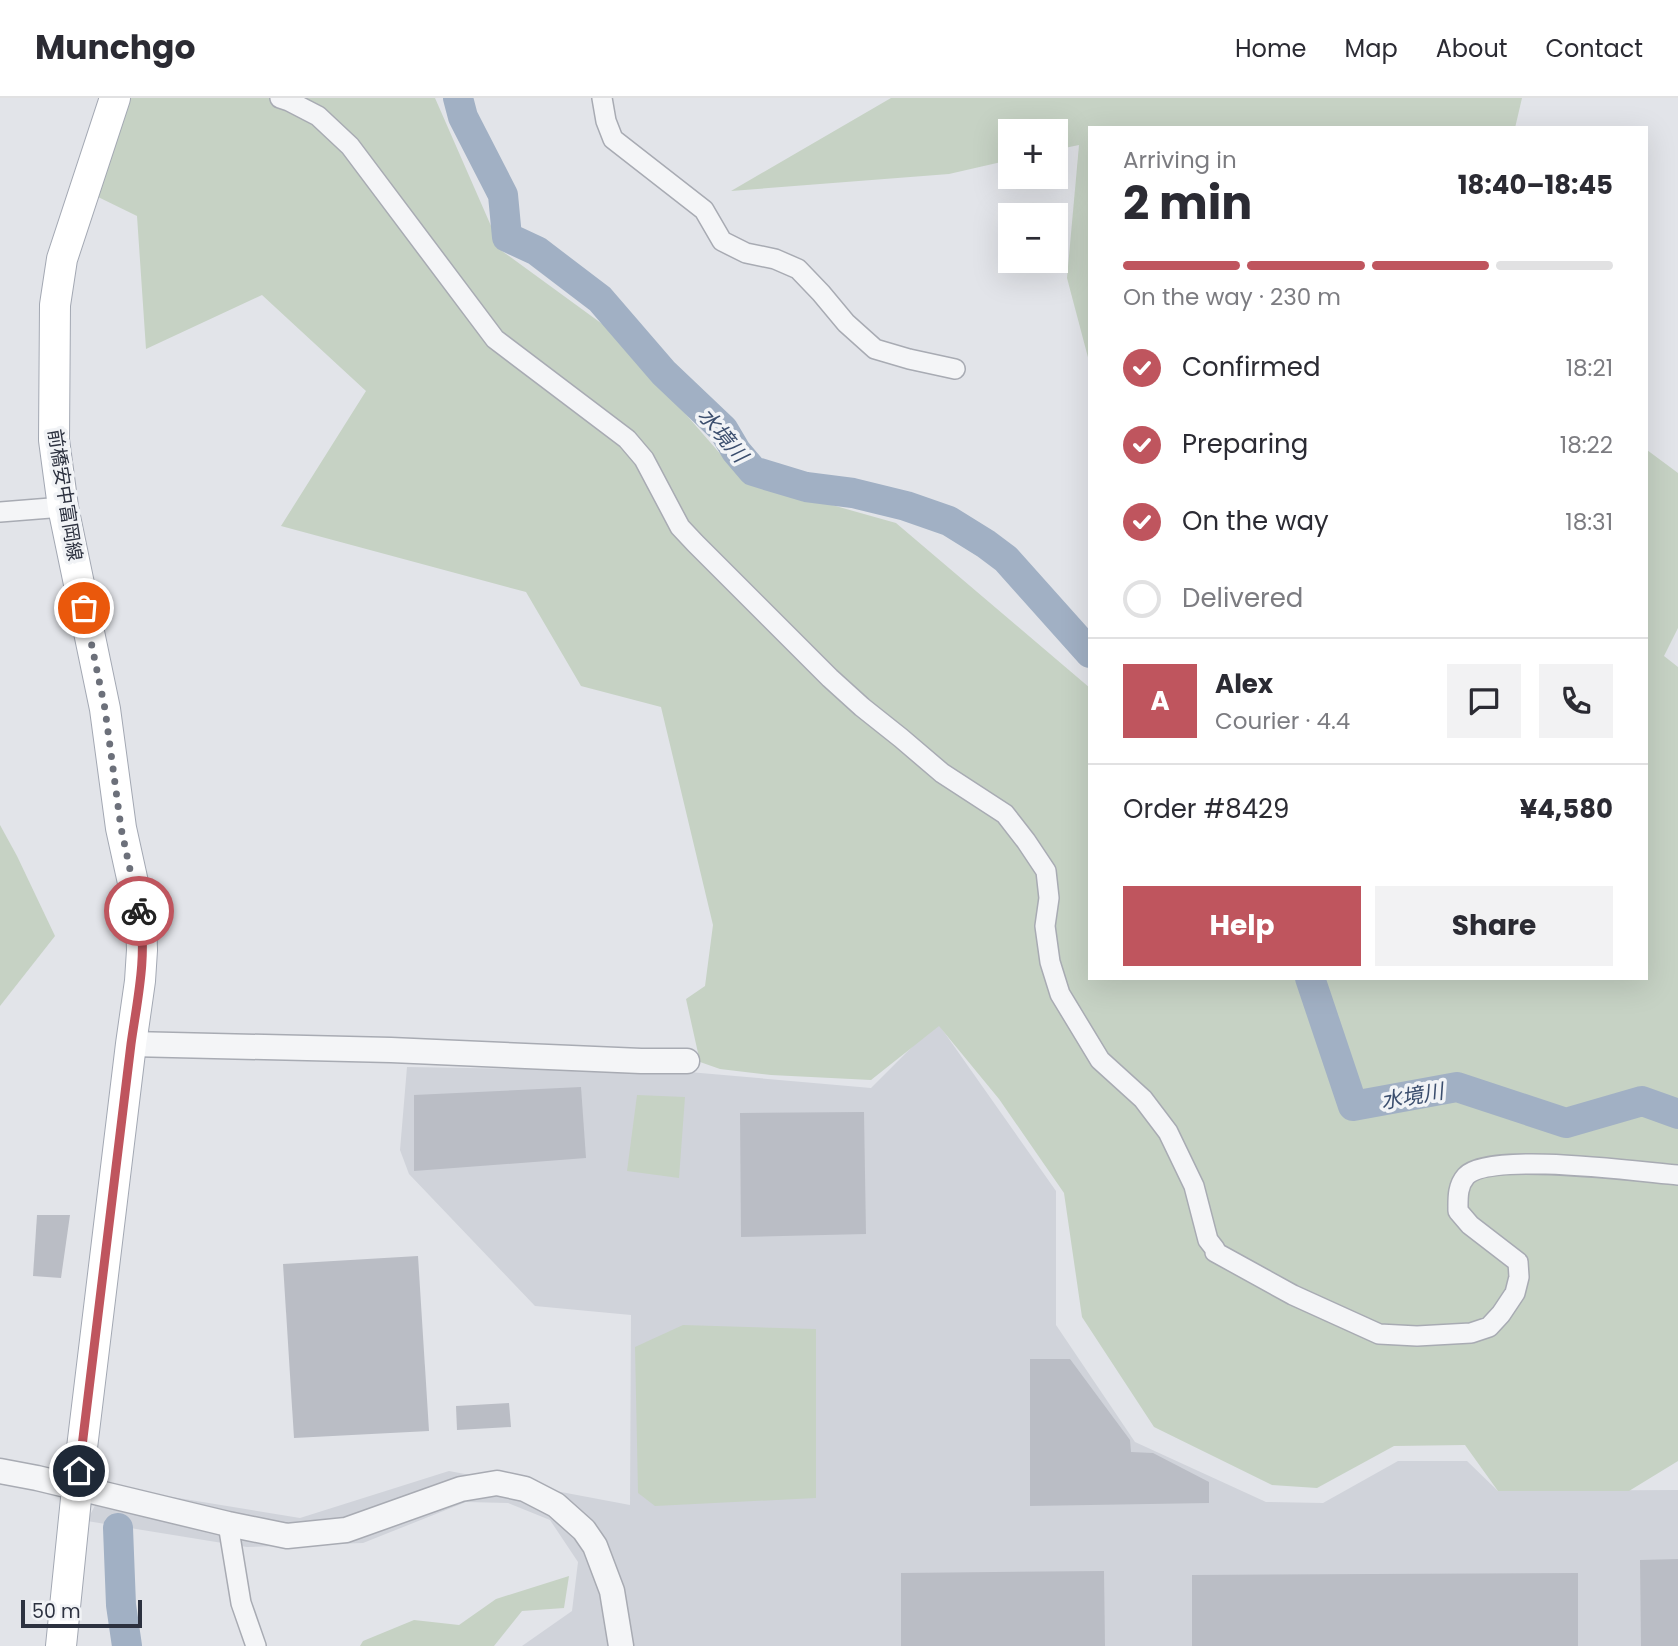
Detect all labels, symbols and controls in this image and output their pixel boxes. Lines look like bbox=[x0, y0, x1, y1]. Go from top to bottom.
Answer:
text: Munchgo bbox=[35, 24, 195, 71]
text: Home bbox=[1235, 32, 1307, 65]
text: Map bbox=[1345, 32, 1398, 65]
text: About bbox=[1436, 32, 1507, 65]
text: Contact bbox=[1545, 32, 1643, 65]
map controls bbox=[998, 119, 1068, 273]
button: + bbox=[998, 119, 1068, 189]
text: Arriving in bbox=[1123, 144, 1237, 176]
text: 18:40–18:45 bbox=[1458, 167, 1613, 203]
text: 2 min bbox=[1123, 171, 1252, 235]
button: − bbox=[998, 203, 1068, 273]
text: On the way · 230 m bbox=[1123, 281, 1341, 313]
icon: check bbox=[1123, 349, 1161, 387]
text: Confirmed bbox=[1182, 349, 1320, 385]
text: 18:21 bbox=[1566, 352, 1613, 384]
water label: 水境川 bbox=[692, 402, 756, 470]
icon: check bbox=[1123, 426, 1161, 464]
text: Preparing bbox=[1182, 426, 1308, 462]
street label: 前橋安中富岡線 bbox=[41, 427, 89, 563]
text: 18:22 bbox=[1560, 429, 1613, 461]
icon: check bbox=[1123, 503, 1161, 541]
text: On the way bbox=[1182, 503, 1329, 539]
text: 18:31 bbox=[1565, 506, 1613, 538]
pin bbox=[54, 578, 114, 638]
text: Delivered bbox=[1182, 580, 1303, 616]
icon: bag bbox=[65, 589, 103, 627]
button: chat bbox=[1447, 664, 1521, 738]
button: phone bbox=[1539, 664, 1613, 738]
text: Alex bbox=[1215, 666, 1273, 702]
text: A bbox=[1150, 683, 1170, 719]
text: Courier · 4.4 bbox=[1215, 705, 1350, 737]
text: Order #8429 bbox=[1123, 791, 1289, 827]
text: ¥4,580 bbox=[1520, 791, 1613, 827]
courier bbox=[104, 876, 174, 946]
button: Help bbox=[1123, 886, 1361, 966]
button: Share bbox=[1375, 886, 1613, 966]
icon: bike bbox=[120, 892, 158, 930]
water label: 水境川 bbox=[1378, 1076, 1448, 1116]
pin bbox=[49, 1441, 109, 1501]
icon: home bbox=[60, 1452, 98, 1490]
scale bar bbox=[21, 1597, 142, 1629]
text: 50 m bbox=[32, 1598, 81, 1625]

